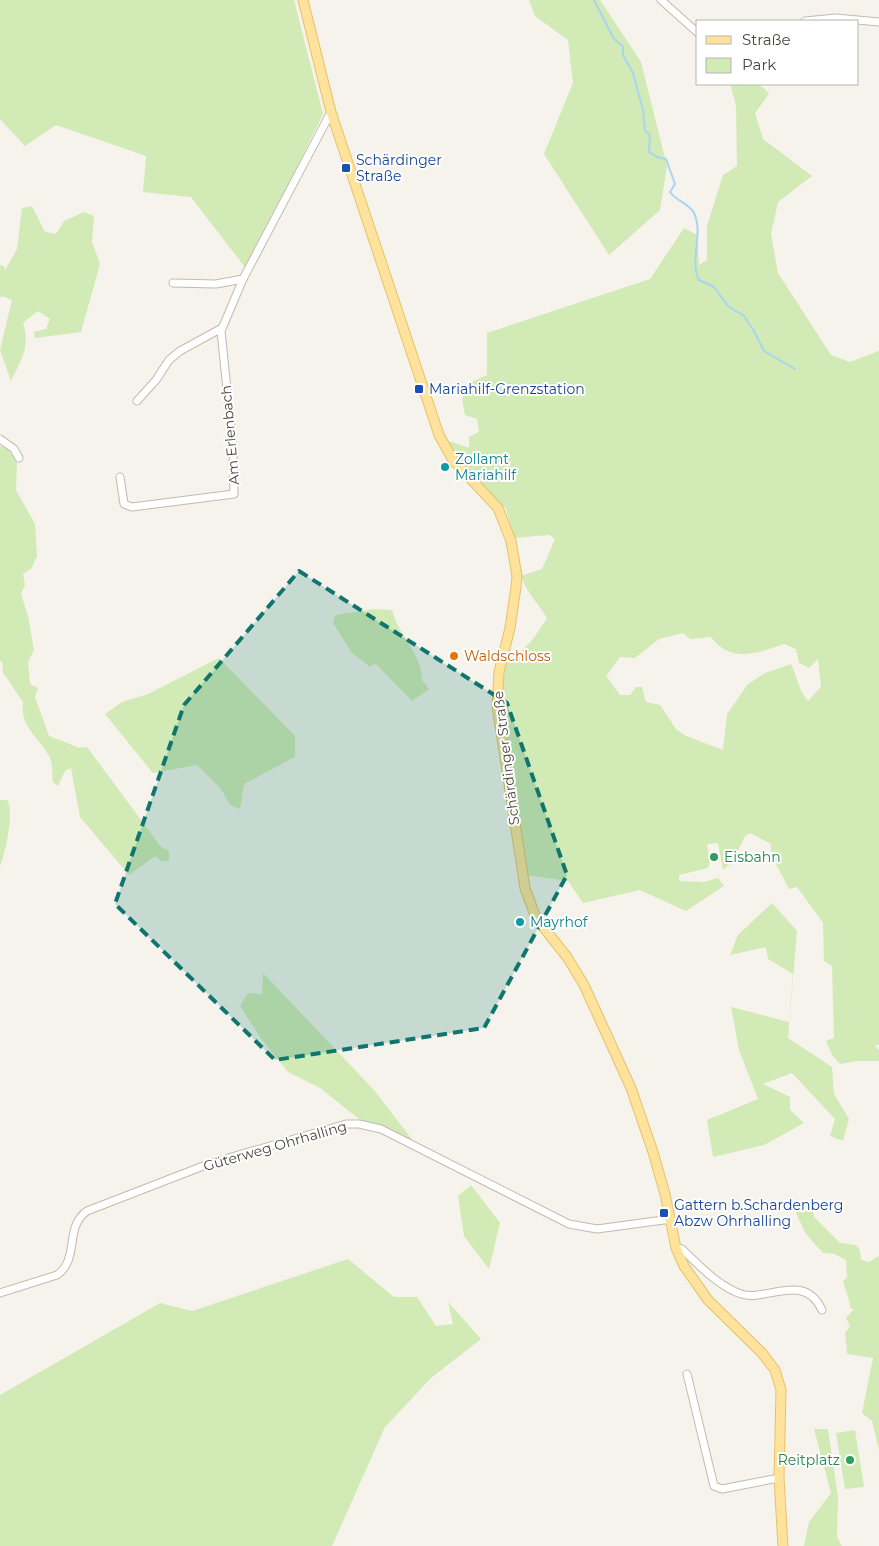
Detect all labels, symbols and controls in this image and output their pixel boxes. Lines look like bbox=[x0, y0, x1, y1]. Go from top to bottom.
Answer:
legend bbox=[696, 20, 859, 85]
text: Straße bbox=[742, 30, 791, 49]
text: Park bbox=[742, 55, 776, 74]
place label: Schärdinger Straße bbox=[356, 151, 442, 185]
marker: Schärdinger Straße bbox=[340, 162, 352, 174]
place label: Mariahilf-Grenzstation bbox=[429, 380, 585, 398]
marker: Mariahilf-Grenzstation bbox=[413, 383, 425, 395]
street label: Am Erlenbach bbox=[217, 384, 243, 486]
place label: Zollamt Mariahilf bbox=[455, 450, 517, 484]
marker: Zollamt Mariahilf bbox=[439, 461, 451, 473]
place label: Waldschloss bbox=[464, 647, 551, 665]
marker: Waldschloss bbox=[448, 650, 460, 662]
street label: Schärdinger Straße bbox=[489, 690, 523, 826]
place label: Eisbahn bbox=[724, 848, 781, 866]
marker: Eisbahn bbox=[708, 851, 720, 863]
place label: Mayrhof bbox=[530, 913, 589, 931]
marker: Mayrhof bbox=[514, 916, 526, 928]
street label: Güterweg Ohrhalling bbox=[201, 1117, 349, 1175]
place label: Gattern b.Schardenberg Abzw Ohrhalling bbox=[674, 1196, 843, 1230]
marker: Gattern b.Schardenberg Abzw Ohrhalling bbox=[658, 1207, 670, 1219]
place label: Reitplatz bbox=[778, 1451, 840, 1469]
marker: Reitplatz bbox=[844, 1454, 856, 1466]

